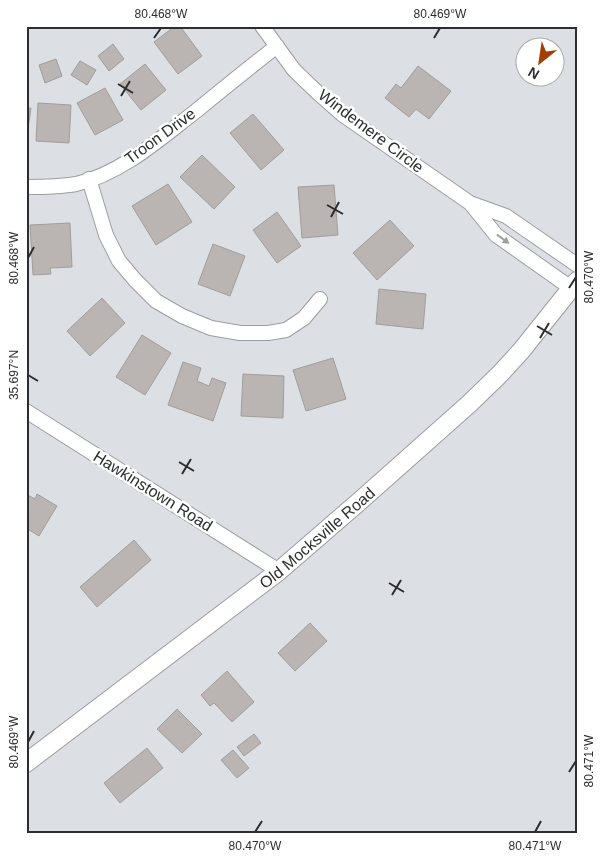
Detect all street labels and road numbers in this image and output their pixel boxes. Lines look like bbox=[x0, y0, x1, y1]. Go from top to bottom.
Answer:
street label: Windemere Circle bbox=[315, 86, 427, 176]
street label: Troon Drive bbox=[121, 105, 199, 167]
street label: Hawkinstown Road bbox=[90, 448, 216, 534]
street label: Old Mocksville Road bbox=[256, 484, 378, 591]

